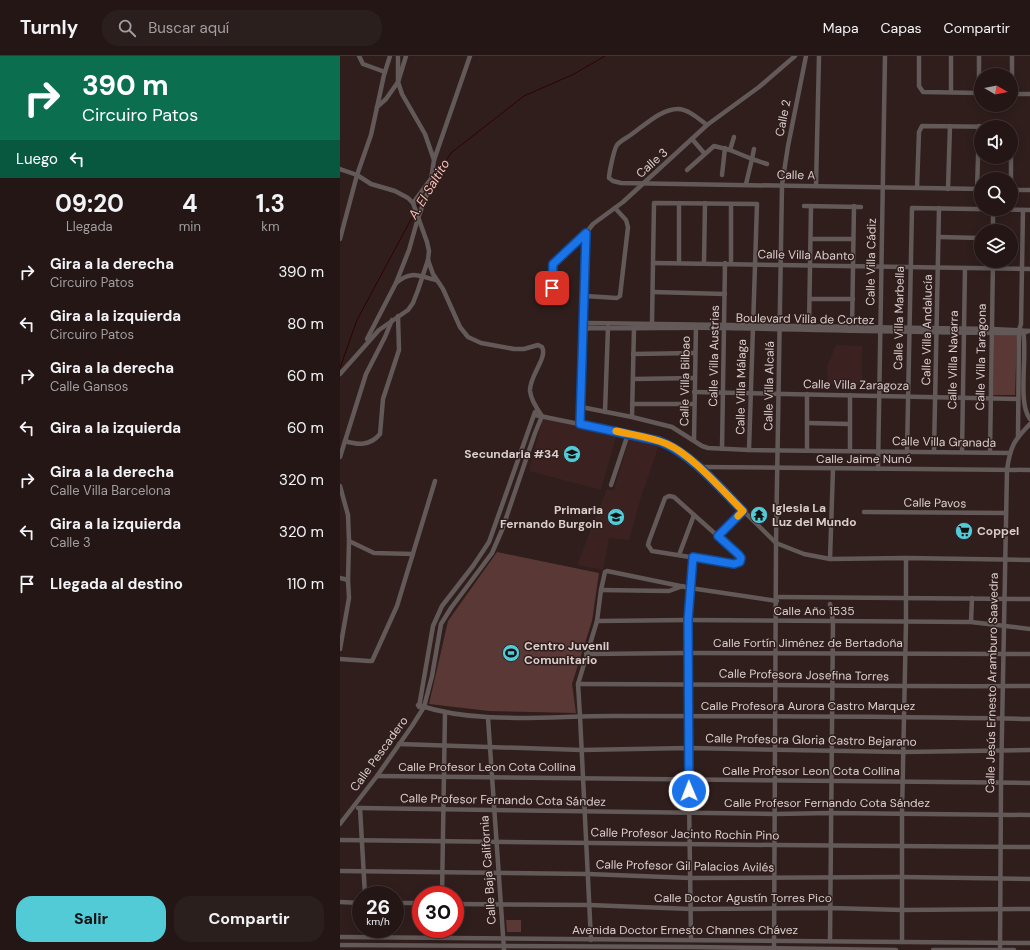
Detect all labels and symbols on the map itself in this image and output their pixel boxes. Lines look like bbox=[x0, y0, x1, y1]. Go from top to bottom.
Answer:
north arrow bbox=[974, 68, 1018, 112]
street label: Calle 2 bbox=[772, 98, 794, 138]
street label: Calle 3 bbox=[633, 144, 671, 182]
water label: A. El Saltito bbox=[404, 156, 454, 223]
street label: Calle A bbox=[777, 167, 815, 183]
street label: Calle Villa Cádiz bbox=[862, 218, 880, 306]
street label: Calle Villa Abanto bbox=[757, 246, 855, 264]
street label: Calle Villa Marbella bbox=[890, 266, 908, 370]
pin bbox=[535, 271, 569, 305]
street label: Calle Villa Andalucía bbox=[918, 274, 936, 386]
street label: Calle Villa Taragona bbox=[972, 303, 990, 411]
street label: Calle Villa Austrias bbox=[705, 305, 723, 407]
street label: Boulevard Villa de Cortez bbox=[736, 310, 874, 328]
street label: Calle Villa Navarra bbox=[944, 310, 962, 410]
street label: Calle Villa Bilbao bbox=[676, 336, 694, 426]
street label: Calle Villa Málaga bbox=[732, 339, 750, 435]
street label: Calle Villa Alcalá bbox=[760, 341, 778, 431]
street label: Calle Villa Zaragoza bbox=[803, 376, 909, 394]
street label: Calle Villa Granada bbox=[892, 433, 996, 451]
school or university icon: Secundaria #34 bbox=[562, 444, 582, 464]
place label: Secundaria #34 bbox=[464, 446, 559, 462]
street label: Calle Jaime Nunó bbox=[816, 451, 912, 467]
street label: Calle Pavos bbox=[904, 494, 966, 512]
place label: Iglesia La Luz del Mundo bbox=[772, 500, 857, 530]
place label: Primaria Fernando Burgoin bbox=[500, 502, 603, 532]
temple icon: Iglesia La Luz del Mundo bbox=[749, 505, 769, 525]
school or university icon: Primaria Fernando Burgoin bbox=[606, 507, 626, 527]
supermarket icon: Coppel bbox=[954, 521, 974, 541]
place label: Coppel bbox=[977, 523, 1019, 539]
street label: Calle Jesús Ernesto Aramburo Saavedra bbox=[982, 573, 1002, 793]
street label: Calle Año 1535 bbox=[773, 603, 855, 619]
street label: Calle Fortín Jiménez de Bertadoña bbox=[713, 635, 903, 651]
place label: Centro Juvenil Comunitario bbox=[524, 638, 609, 668]
sports icon: Centro Juvenil Comunitario bbox=[501, 643, 521, 663]
street label: Calle Profesora Josefina Torres bbox=[719, 666, 889, 684]
street label: Calle Profesora Aurora Castro Marquez bbox=[701, 698, 915, 714]
street label: Calle Pescadero bbox=[346, 713, 412, 795]
street label: Calle Profesora Gloria Castro Bejarano bbox=[705, 730, 917, 750]
street label: Calle Profesor Leon Cota Collina bbox=[398, 759, 576, 775]
street label: Calle Profesor Leon Cota Collina bbox=[722, 763, 900, 779]
position arrow bbox=[668, 770, 710, 812]
street label: Calle Profesor Fernando Cota Sández bbox=[400, 790, 606, 810]
street label: Calle Profesor Fernando Cota Sández bbox=[724, 795, 930, 811]
street label: Calle Baja California bbox=[476, 815, 500, 925]
street label: Calle Profesor Jacinto Rochin Pino bbox=[591, 824, 779, 844]
street label: Calle Profesor Gil Palacios Avilés bbox=[596, 856, 774, 876]
speed limit sign: 30 bbox=[412, 886, 464, 938]
street label: Calle Doctor Agustín Torres Pico bbox=[654, 890, 832, 906]
street label: Avenida Doctor Ernesto Channes Chávez bbox=[572, 922, 798, 938]

